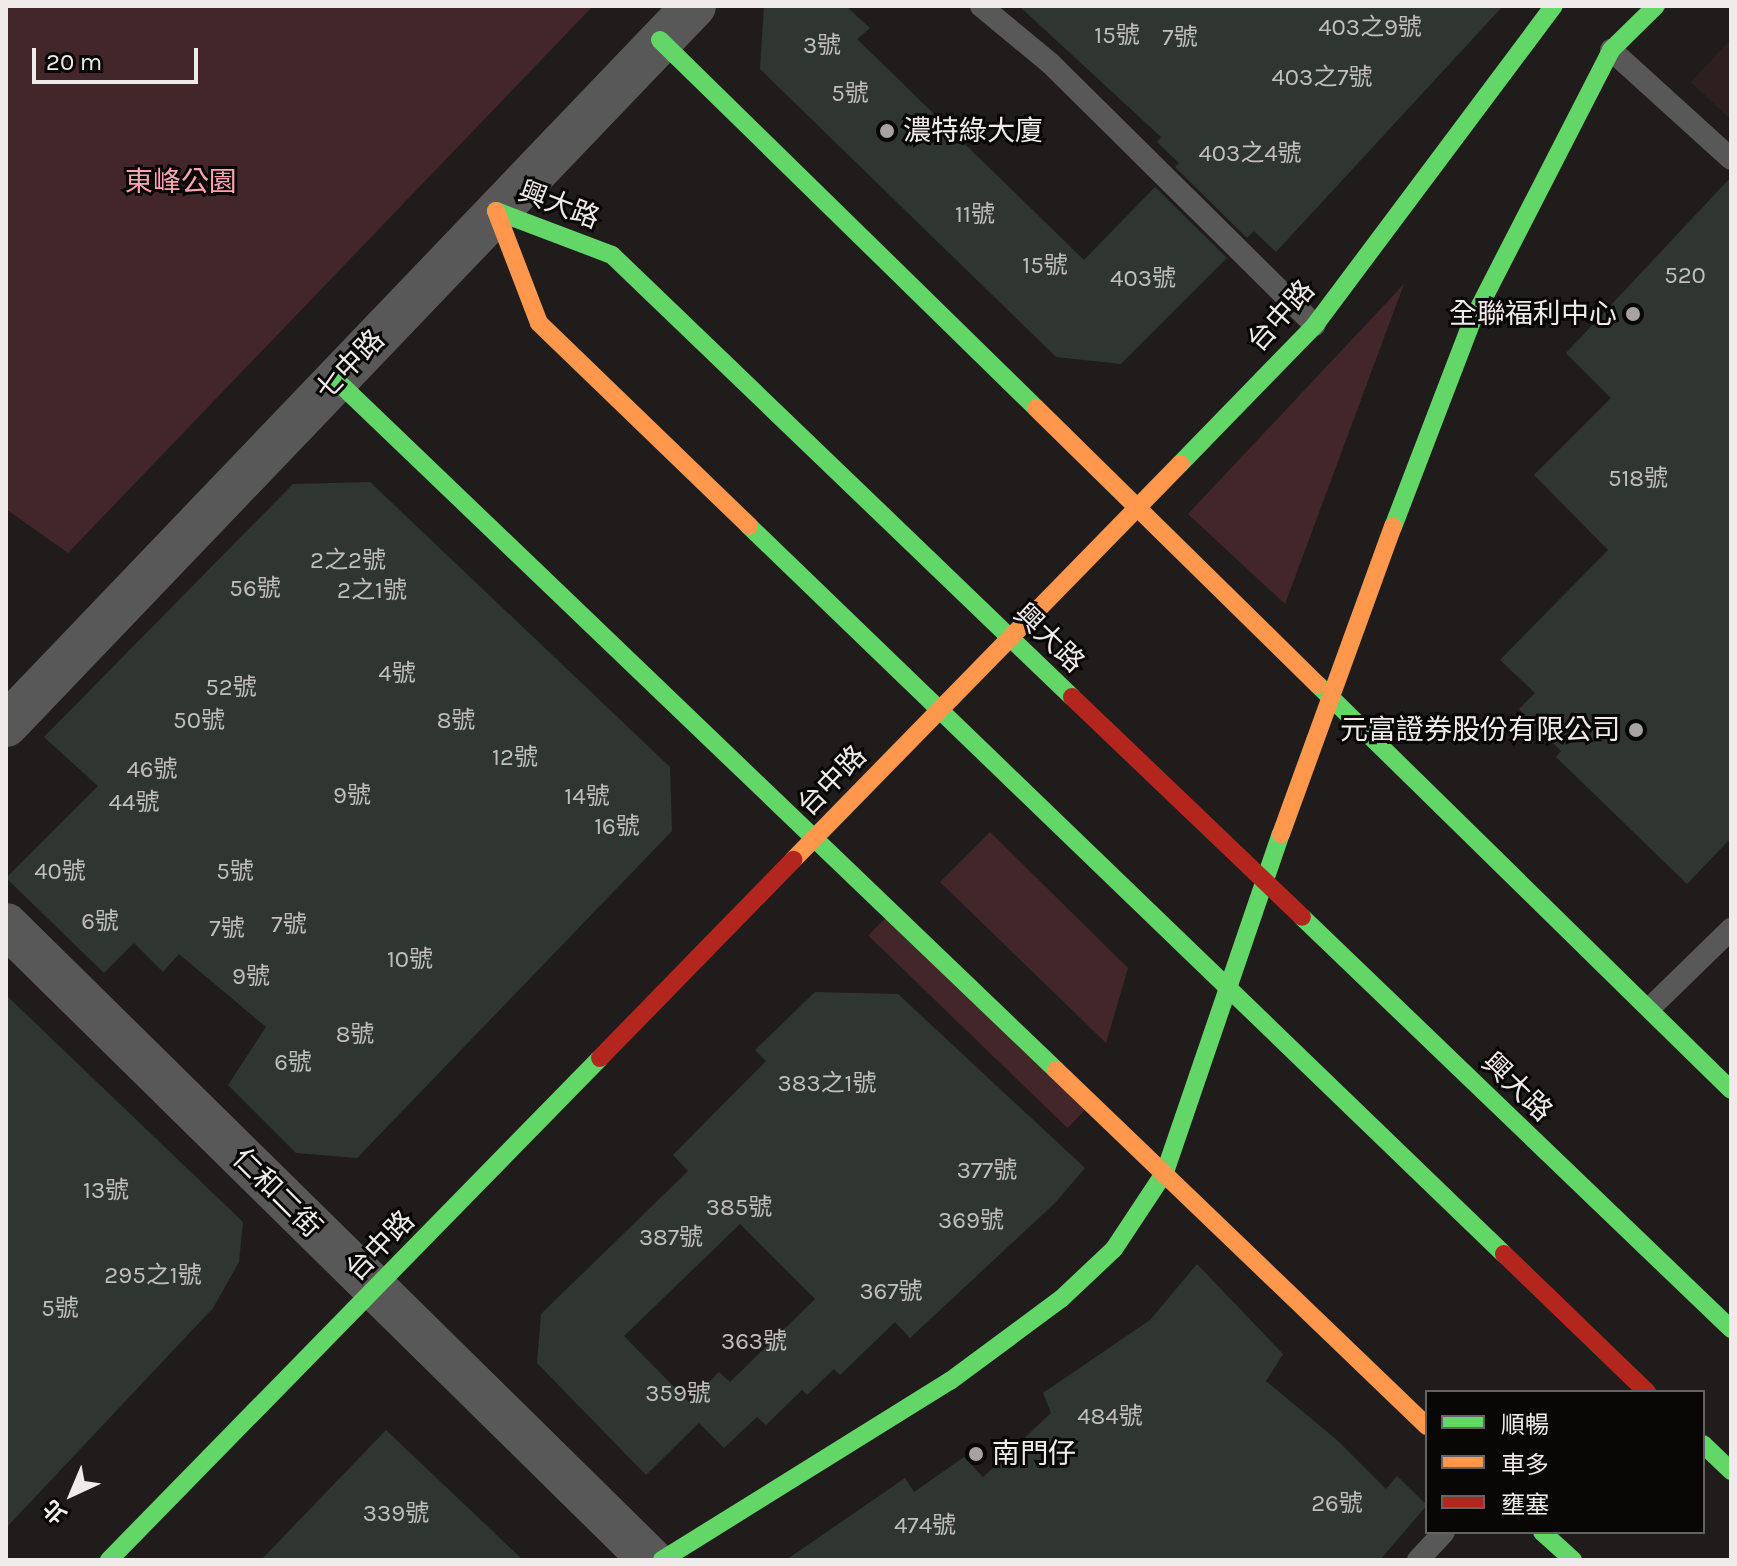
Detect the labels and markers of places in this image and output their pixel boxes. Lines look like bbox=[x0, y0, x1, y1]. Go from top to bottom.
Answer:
place label: 濃特綠大廈 bbox=[903, 114, 1043, 148]
marker: 濃特綠大廈 bbox=[878, 122, 896, 140]
place label: 全聯福利中心 bbox=[1449, 297, 1617, 331]
marker: 全聯福利中心 bbox=[1624, 305, 1642, 323]
place label: 元富證券股份有限公司 bbox=[1340, 713, 1620, 747]
marker: 元富證券股份有限公司 bbox=[1627, 721, 1645, 739]
place label: 南門仔 bbox=[992, 1437, 1076, 1471]
marker: 南門仔 bbox=[967, 1445, 985, 1463]

